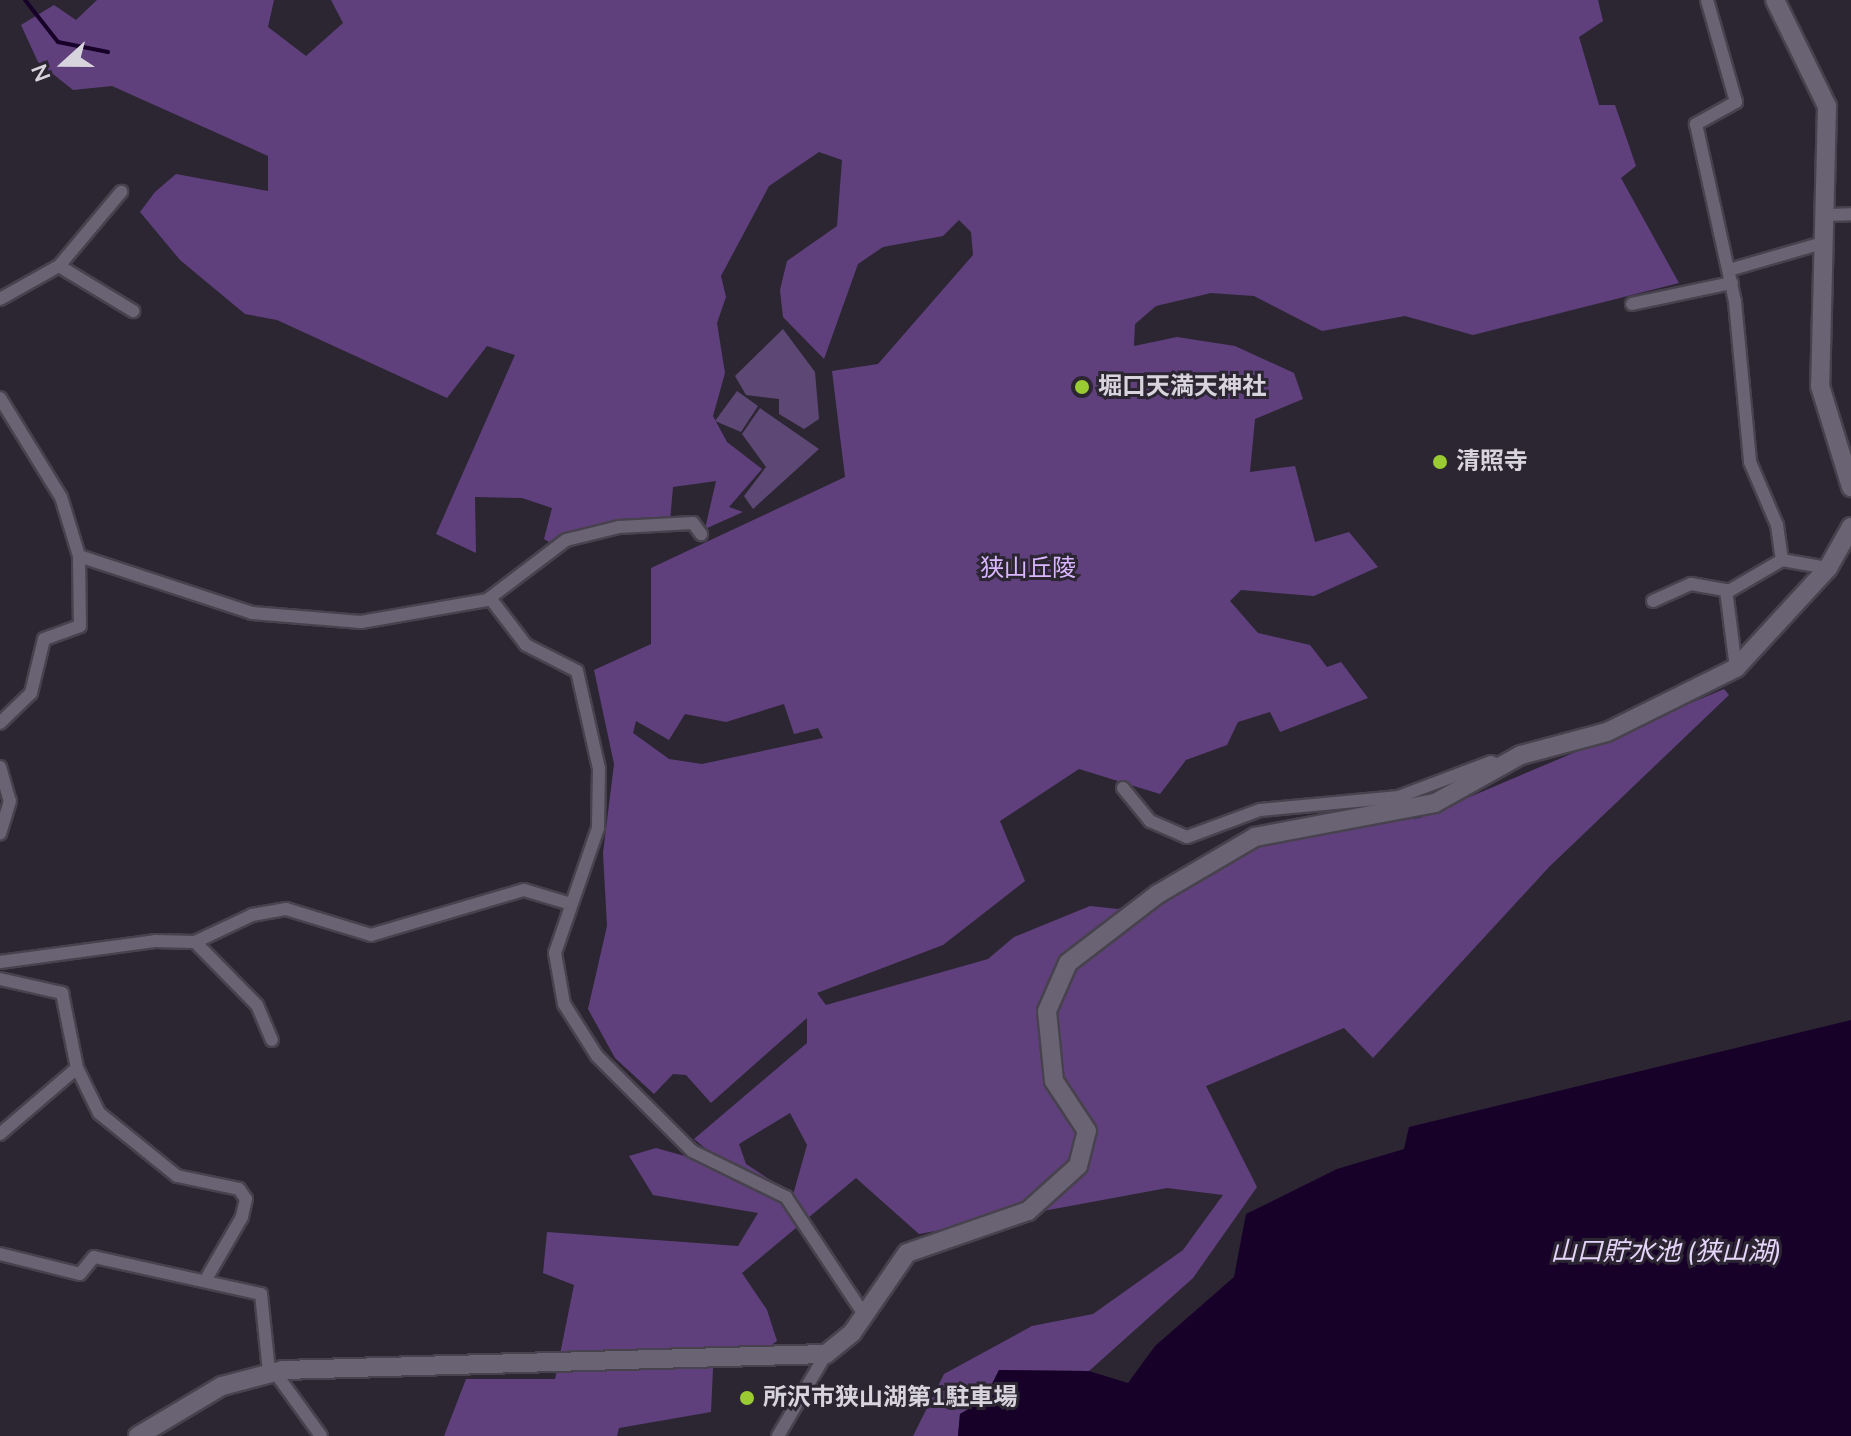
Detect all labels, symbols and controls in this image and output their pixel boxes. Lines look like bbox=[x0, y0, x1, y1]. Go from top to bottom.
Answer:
north arrow bbox=[24, 24, 104, 104]
text: N bbox=[25, 60, 59, 86]
place label: 堀口天満天神社 bbox=[1098, 373, 1266, 401]
marker: 堀口天満天神社 bbox=[1073, 378, 1091, 396]
place label: 清照寺 bbox=[1456, 448, 1528, 476]
marker: 清照寺 bbox=[1431, 453, 1449, 471]
park label: 狭山丘陵 bbox=[980, 555, 1076, 583]
water label: 山口貯水池 (狭山湖) bbox=[1550, 1236, 1782, 1268]
place label: 所沢市狭山湖第1駐車場 bbox=[763, 1384, 1017, 1412]
marker: 所沢市狭山湖第1駐車場 bbox=[738, 1389, 756, 1407]

